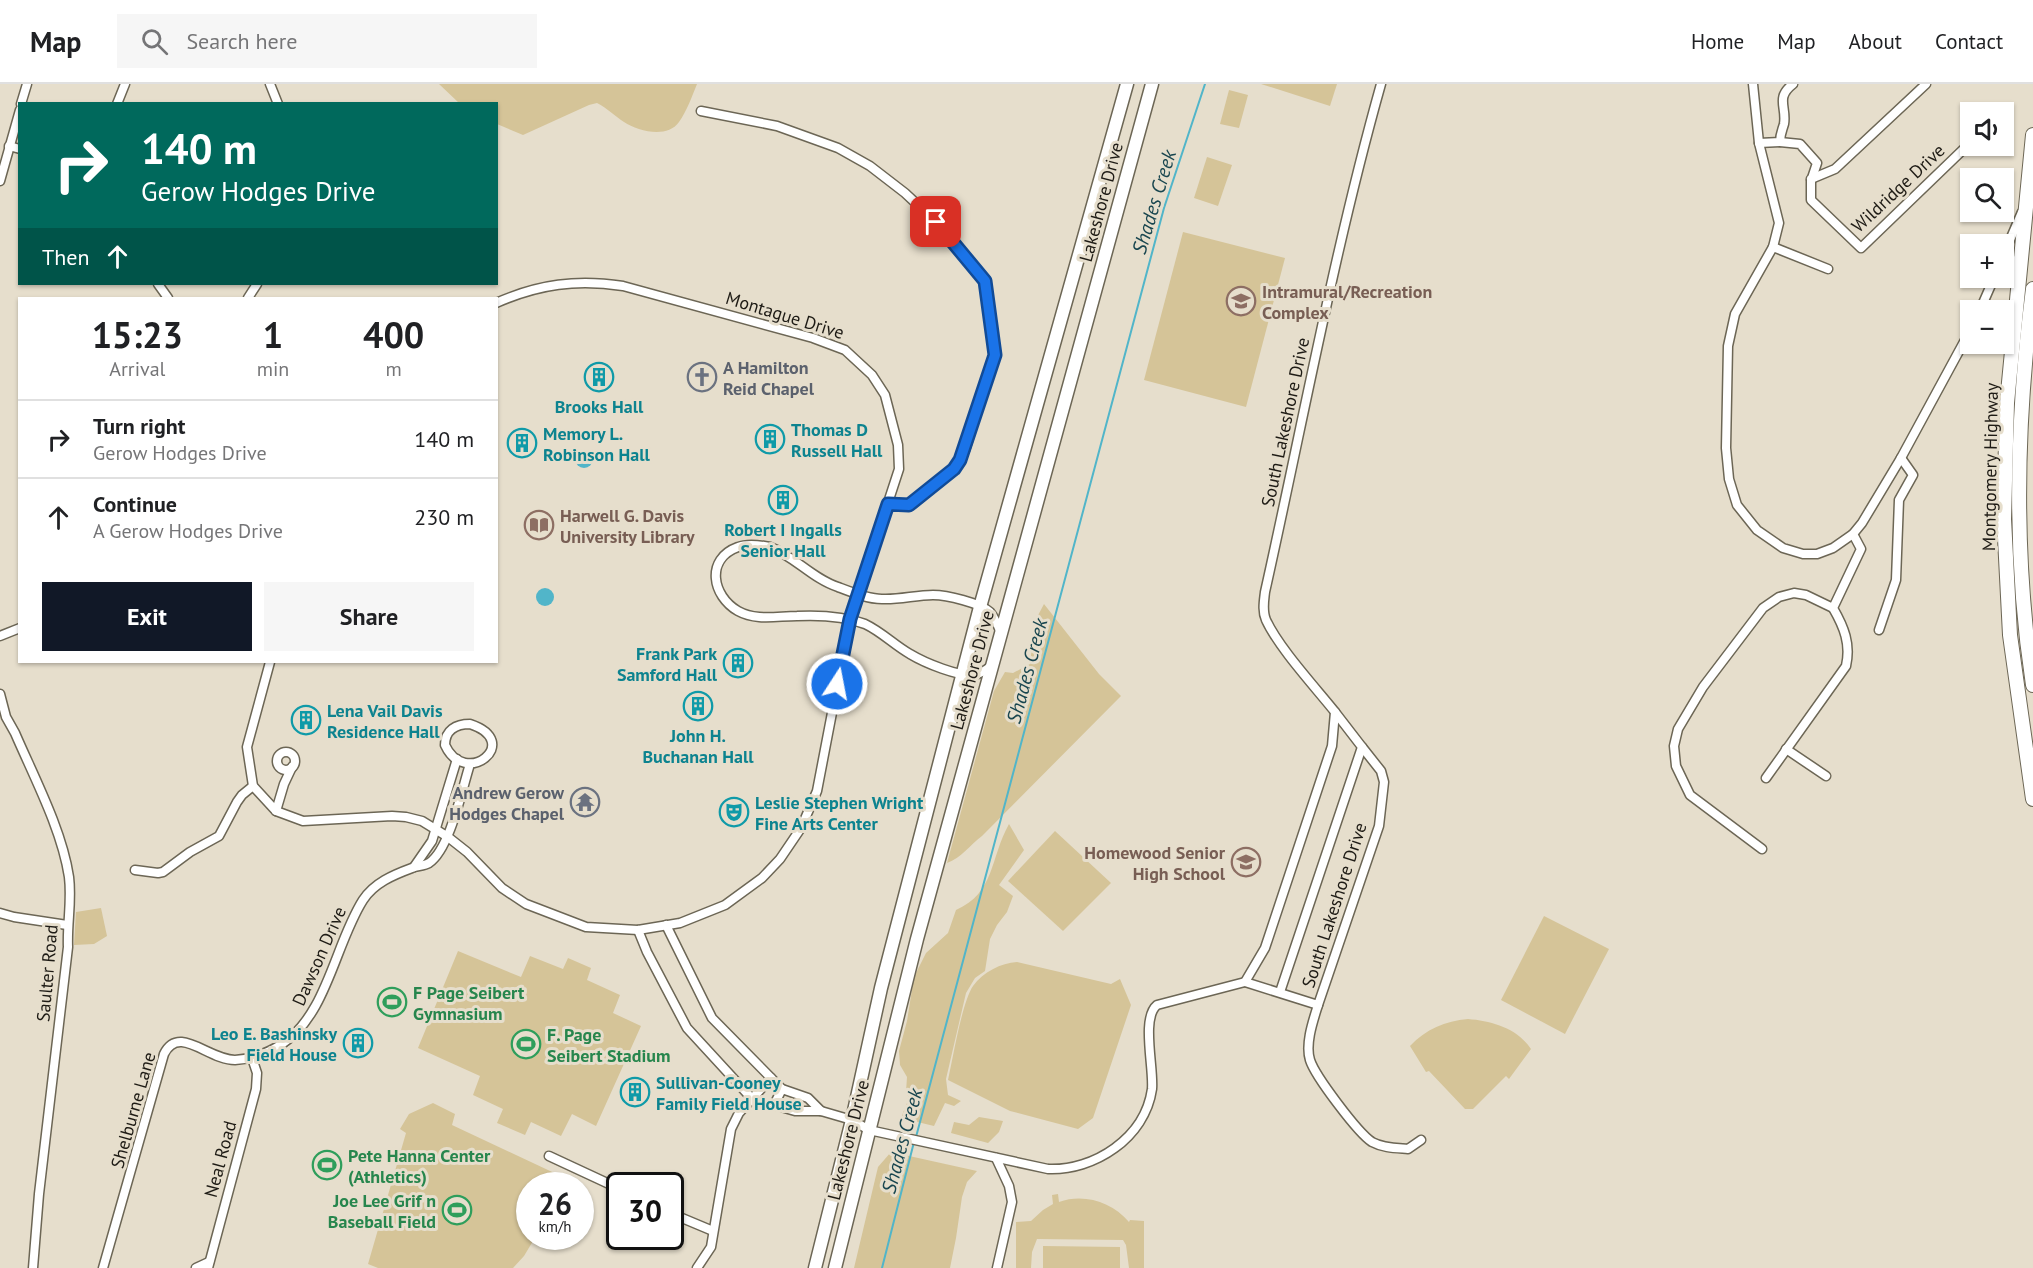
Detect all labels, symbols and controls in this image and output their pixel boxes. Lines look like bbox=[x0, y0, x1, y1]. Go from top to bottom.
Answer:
search box bbox=[117, 14, 537, 68]
text: Map bbox=[30, 23, 81, 60]
icon: search bbox=[138, 25, 171, 58]
text: Search here bbox=[186, 27, 297, 55]
text: Home bbox=[1691, 28, 1744, 55]
text: Map bbox=[1777, 28, 1816, 55]
text: About bbox=[1849, 28, 1902, 55]
text: Contact bbox=[1935, 28, 2003, 55]
map controls bbox=[1960, 102, 2014, 354]
button: sound bbox=[1960, 102, 2014, 156]
text: 140 m bbox=[141, 121, 257, 176]
icon: right bbox=[42, 126, 120, 204]
street label: Wildridge Drive bbox=[1847, 139, 1949, 237]
street label: Lakeshore Drive bbox=[1074, 140, 1128, 264]
water label: Shades Creek bbox=[1126, 146, 1182, 257]
button: search bbox=[1960, 168, 2014, 222]
text: Gerow Hodges Drive bbox=[141, 174, 375, 208]
pin bbox=[910, 196, 961, 247]
icon: arrive bbox=[919, 205, 952, 238]
button: + bbox=[1960, 234, 2014, 288]
icon: ahead bbox=[101, 240, 134, 273]
text: Then bbox=[42, 243, 89, 271]
place label: Intramural/Recreation Complex bbox=[1262, 280, 1432, 324]
school or university icon: Intramural/Recreation Complex bbox=[1225, 285, 1257, 317]
street label: Montague Drive bbox=[723, 286, 847, 344]
button: − bbox=[1960, 300, 2014, 354]
text: 15:23 bbox=[92, 311, 183, 358]
text: 1 bbox=[263, 311, 283, 358]
text: 400 bbox=[363, 311, 424, 358]
street label: South Lakeshore Drive bbox=[1256, 335, 1314, 509]
text: Arrival bbox=[109, 356, 165, 382]
text: min bbox=[257, 356, 289, 382]
text: m bbox=[386, 356, 402, 382]
place label: A Hamilton Reid Chapel bbox=[723, 356, 815, 400]
building icon: Brooks Hall bbox=[583, 361, 615, 393]
church icon: A Hamilton Reid Chapel bbox=[686, 361, 718, 393]
street label: Montgomery Highway bbox=[1977, 382, 2003, 551]
place label: Brooks Hall bbox=[555, 395, 644, 418]
text: Turn right bbox=[93, 412, 185, 440]
place label: Thomas D Russell Hall bbox=[791, 418, 883, 462]
place label: Memory L. Robinson Hall bbox=[543, 422, 651, 466]
icon: right bbox=[42, 423, 75, 456]
building icon: Thomas D Russell Hall bbox=[754, 423, 786, 455]
text: 140 m bbox=[414, 425, 474, 453]
building icon: Memory L. Robinson Hall bbox=[506, 427, 538, 459]
text: Gerow Hodges Drive bbox=[93, 440, 267, 466]
building icon: Robert I Ingalls Senior Hall bbox=[767, 484, 799, 516]
text: Continue bbox=[93, 490, 177, 518]
icon: ahead bbox=[42, 501, 75, 534]
text: 230 m bbox=[414, 503, 474, 531]
place label: Harwell G. Davis University Library bbox=[560, 504, 695, 548]
library icon: Harwell G. Davis University Library bbox=[523, 509, 555, 541]
text: A Gerow Hodges Drive bbox=[93, 518, 283, 544]
place label: Robert I Ingalls Senior Hall bbox=[724, 518, 842, 562]
button: Exit bbox=[42, 582, 252, 651]
button: Share bbox=[264, 582, 474, 651]
street label: Lakeshore Drive bbox=[945, 608, 999, 732]
water label: Shades Creek bbox=[1001, 615, 1054, 726]
place label: Frank Park Samford Hall bbox=[617, 642, 718, 686]
building icon: Frank Park Samford Hall bbox=[722, 647, 754, 679]
position arrow bbox=[805, 652, 869, 716]
building icon: John H. Buchanan Hall bbox=[682, 690, 714, 722]
place label: Lena Vail Davis Residence Hall bbox=[327, 699, 443, 743]
building icon: Lena Vail Davis Residence Hall bbox=[290, 704, 322, 736]
place label: John H. Buchanan Hall bbox=[642, 724, 754, 768]
place label: Andrew Gerow Hodges Chapel bbox=[449, 781, 565, 825]
temple icon: Andrew Gerow Hodges Chapel bbox=[569, 786, 601, 818]
place label: Leslie Stephen Wright Fine Arts Center bbox=[755, 791, 924, 835]
theatre icon: Leslie Stephen Wright Fine Arts Center bbox=[718, 796, 750, 828]
street label: South Lakeshore Drive bbox=[1296, 819, 1372, 991]
place label: Homewood Senior High School bbox=[1084, 841, 1226, 885]
school or university icon: Homewood Senior High School bbox=[1230, 846, 1262, 878]
street label: Dawson Drive bbox=[287, 903, 351, 1009]
street label: Saulter Road bbox=[31, 923, 63, 1023]
place label: F Page Seibert Gymnasium bbox=[413, 981, 525, 1025]
sports icon: F Page Seibert Gymnasium bbox=[376, 986, 408, 1018]
place label: Leo E. Bashinsky Field House bbox=[211, 1022, 337, 1066]
place label: F. Page Seibert Stadium bbox=[547, 1023, 670, 1067]
building icon: Leo E. Bashinsky Field House bbox=[342, 1027, 374, 1059]
sports icon: F. Page Seibert Stadium bbox=[510, 1028, 542, 1060]
street label: Shelburne Lane bbox=[105, 1049, 161, 1171]
place label: Sullivan-Cooney Family Field House bbox=[656, 1071, 802, 1115]
building icon: Sullivan-Cooney Family Field House bbox=[619, 1076, 651, 1108]
street label: Lakeshore Drive bbox=[822, 1078, 874, 1202]
water label: Shades Creek bbox=[876, 1085, 929, 1196]
street label: Neal Road bbox=[199, 1118, 241, 1200]
place label: Pete Hanna Center (Athletics) bbox=[348, 1144, 491, 1188]
sports icon: Pete Hanna Center (Athletics) bbox=[311, 1149, 343, 1181]
speed limit sign: 30 bbox=[606, 1172, 684, 1250]
text: 26 bbox=[538, 1184, 572, 1223]
place label: Joe Lee Grif n Baseball Field bbox=[328, 1189, 436, 1233]
sports icon: Joe Lee Grif n Baseball Field bbox=[441, 1194, 473, 1226]
text: km/h bbox=[539, 1217, 571, 1236]

